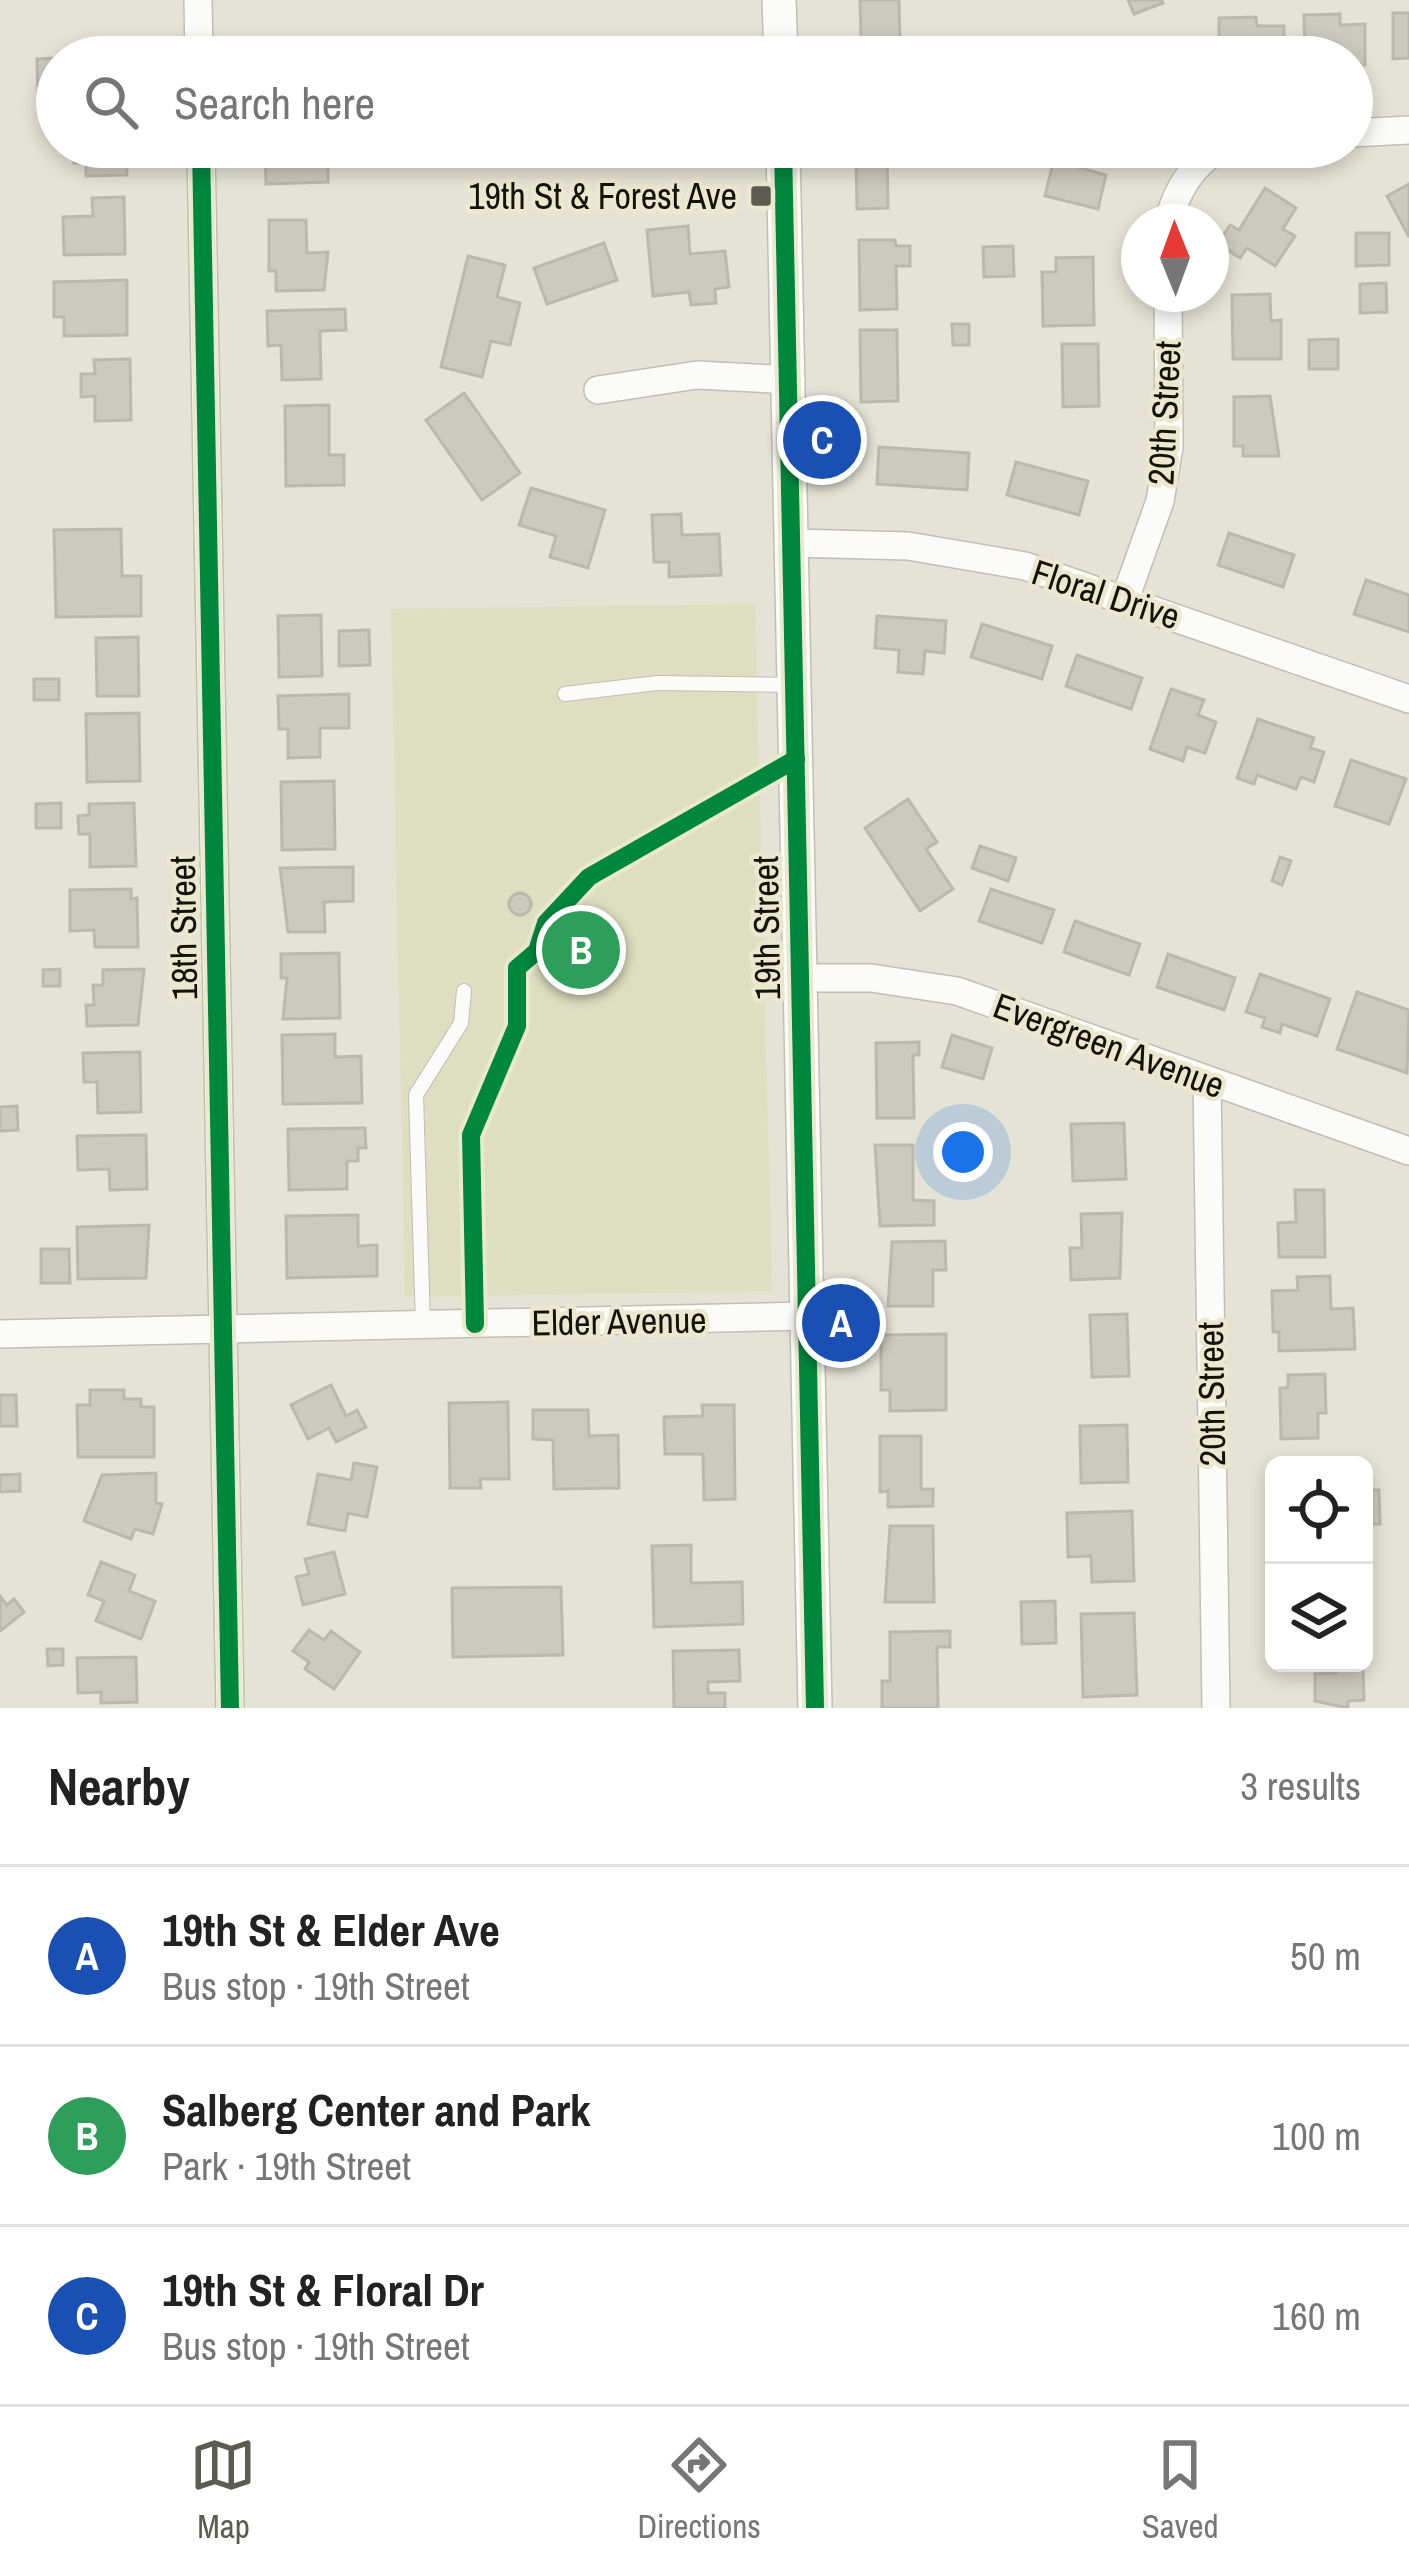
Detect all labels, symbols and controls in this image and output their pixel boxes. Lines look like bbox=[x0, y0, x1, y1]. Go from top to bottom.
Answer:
search box bbox=[36, 36, 1373, 168]
icon: search bbox=[78, 69, 144, 135]
text: Search here bbox=[174, 72, 375, 133]
place label: 19th St & Forest Ave bbox=[468, 172, 737, 220]
marker: 19th St & Forest Ave bbox=[748, 183, 774, 209]
north arrow bbox=[1121, 204, 1229, 312]
street label: 20th Street bbox=[1136, 340, 1192, 486]
pin: C bbox=[783, 395, 861, 485]
street label: Floral Drive bbox=[1026, 548, 1186, 640]
street label: 18th Street bbox=[158, 855, 208, 1001]
street label: 19th Street bbox=[741, 855, 791, 1001]
pin: B bbox=[542, 905, 620, 995]
street label: Evergreen Avenue bbox=[987, 981, 1231, 1109]
your location bbox=[933, 1122, 993, 1182]
pin: A bbox=[802, 1278, 880, 1368]
street label: Elder Avenue bbox=[531, 1295, 707, 1347]
street label: 20th Street bbox=[1186, 1321, 1236, 1467]
map controls bbox=[1265, 1456, 1373, 1672]
button: locate bbox=[1265, 1456, 1373, 1564]
button: layers bbox=[1265, 1564, 1373, 1672]
text: Nearby bbox=[48, 1752, 190, 1821]
text: 3 results bbox=[1240, 1760, 1361, 1812]
text: 19th St & Elder Ave bbox=[162, 1899, 500, 1960]
text: A bbox=[75, 1930, 99, 1982]
text: 50 m bbox=[1290, 1930, 1361, 1982]
text: Bus stop · 19th Street bbox=[162, 1960, 470, 2012]
text: Salberg Center and Park bbox=[162, 2079, 591, 2140]
text: B bbox=[75, 2110, 99, 2162]
text: 100 m bbox=[1272, 2110, 1361, 2162]
text: Park · 19th Street bbox=[162, 2140, 411, 2192]
text: 19th St & Floral Dr bbox=[162, 2259, 484, 2320]
text: C bbox=[75, 2290, 99, 2342]
text: 160 m bbox=[1272, 2290, 1361, 2342]
text: Bus stop · 19th Street bbox=[162, 2320, 470, 2372]
tab: Map bbox=[190, 2432, 256, 2548]
tab: Directions bbox=[637, 2432, 761, 2548]
tab: Saved bbox=[1142, 2432, 1218, 2548]

